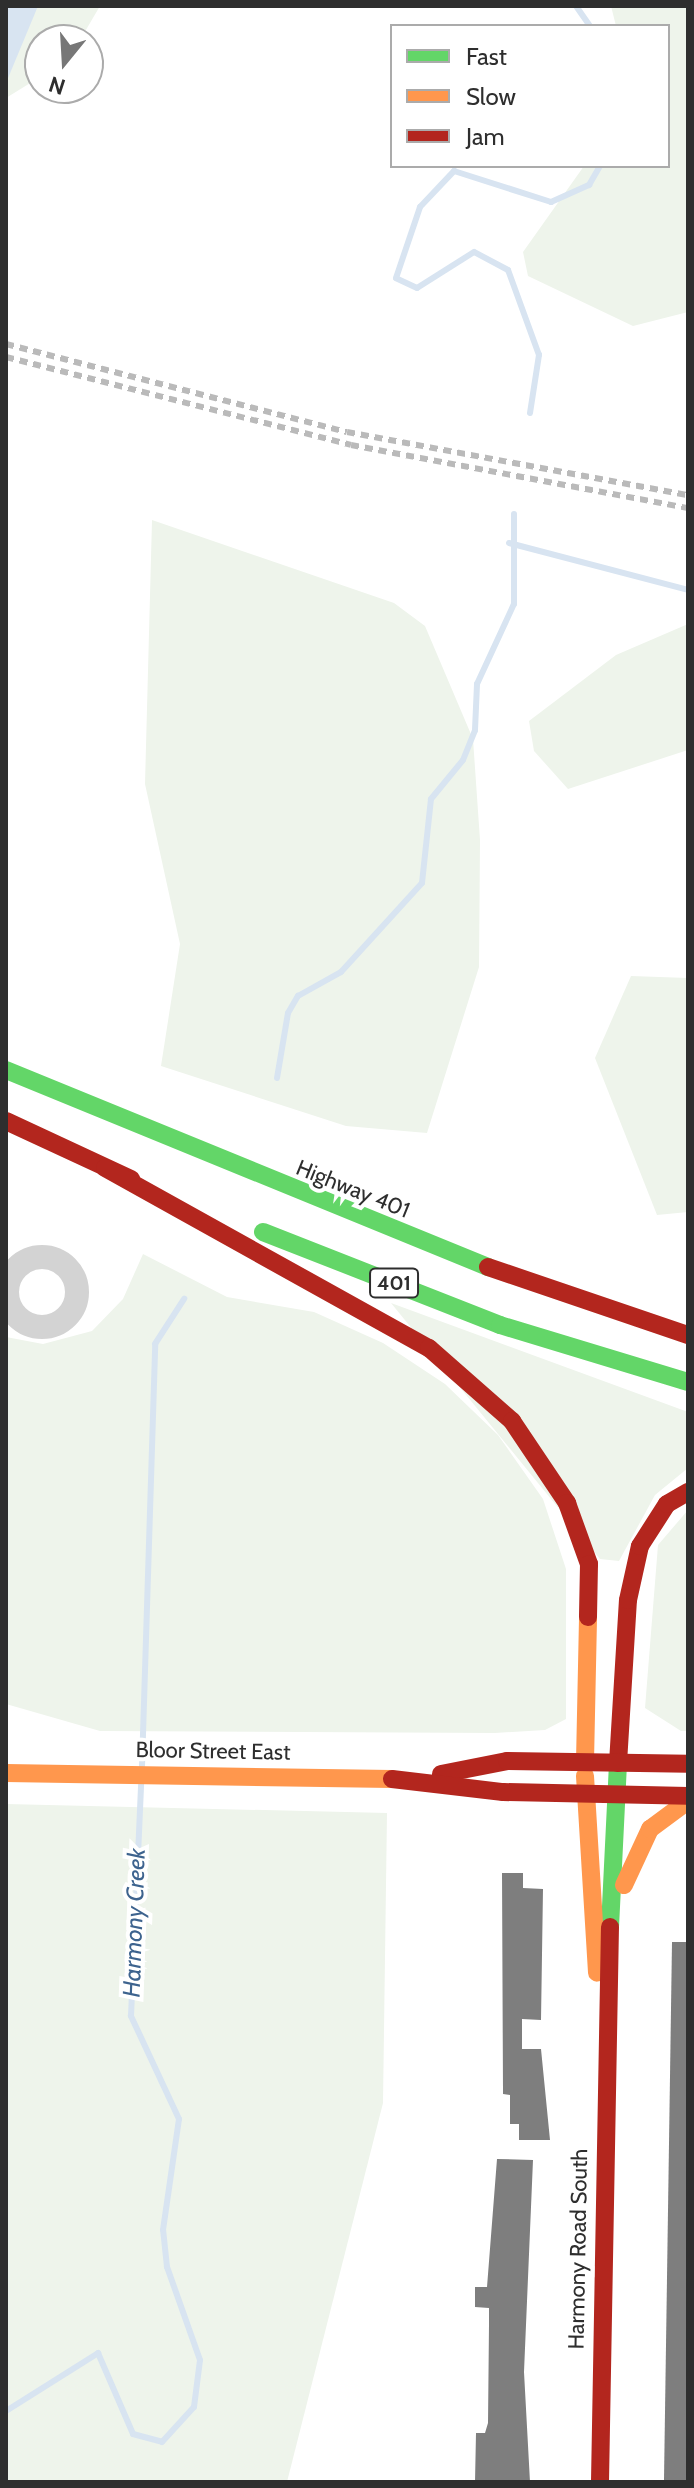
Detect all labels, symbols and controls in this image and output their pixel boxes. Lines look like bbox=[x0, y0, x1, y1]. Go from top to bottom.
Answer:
north arrow bbox=[24, 24, 104, 104]
legend bbox=[390, 24, 670, 168]
text: Fast bbox=[466, 42, 507, 71]
text: N bbox=[45, 70, 69, 101]
text: Slow bbox=[466, 82, 516, 111]
text: Jam bbox=[466, 122, 504, 151]
street label: Highway 401 bbox=[292, 1154, 414, 1224]
road number: 401 bbox=[368, 1267, 420, 1299]
street label: Bloor Street East bbox=[135, 1736, 291, 1766]
water label: Harmony Creek bbox=[117, 1848, 151, 1998]
street label: Harmony Road South bbox=[563, 2148, 593, 2350]

